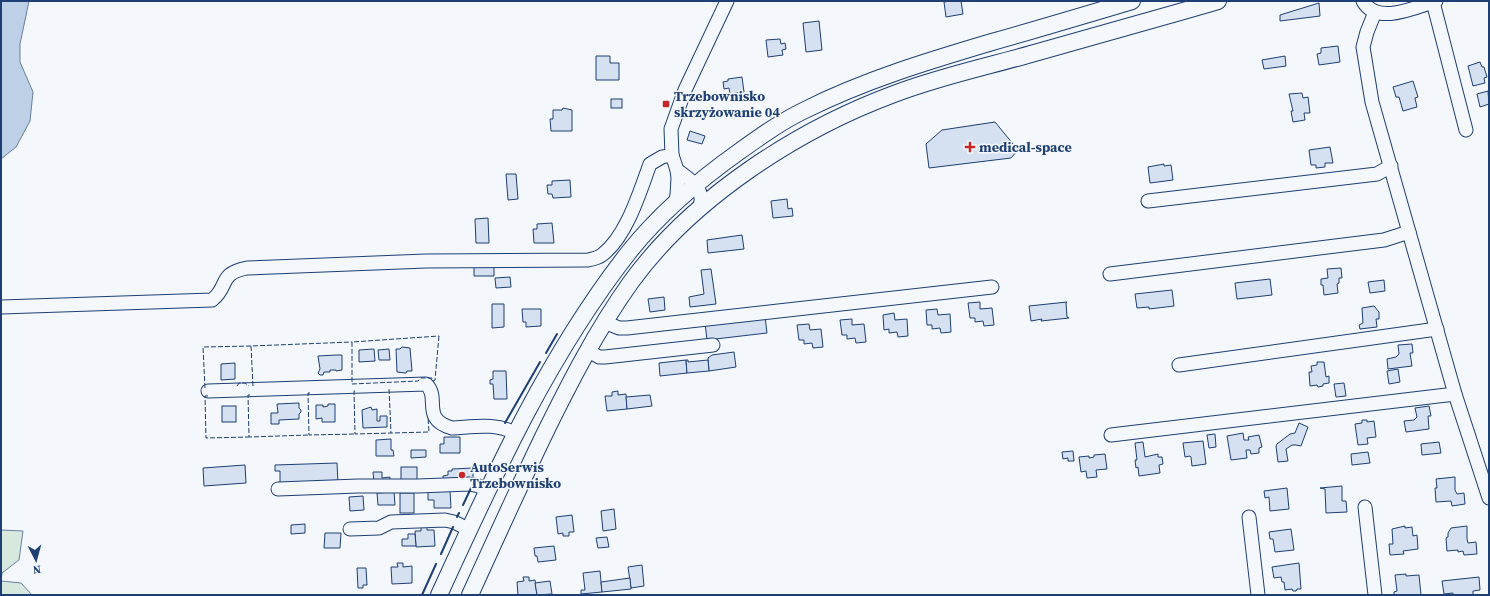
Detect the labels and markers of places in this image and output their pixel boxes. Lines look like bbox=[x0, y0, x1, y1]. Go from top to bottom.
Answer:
place label: Trzebownisko skrzyżowanie 04 bbox=[674, 86, 780, 122]
marker: Trzebownisko skrzyżowanie 04 bbox=[661, 99, 671, 109]
place label: medical-space bbox=[979, 137, 1072, 157]
marker: medical-space bbox=[964, 141, 976, 153]
place label: AutoSerwis Trzebownisko bbox=[470, 457, 561, 493]
marker: AutoSerwis Trzebownisko bbox=[457, 470, 467, 480]

